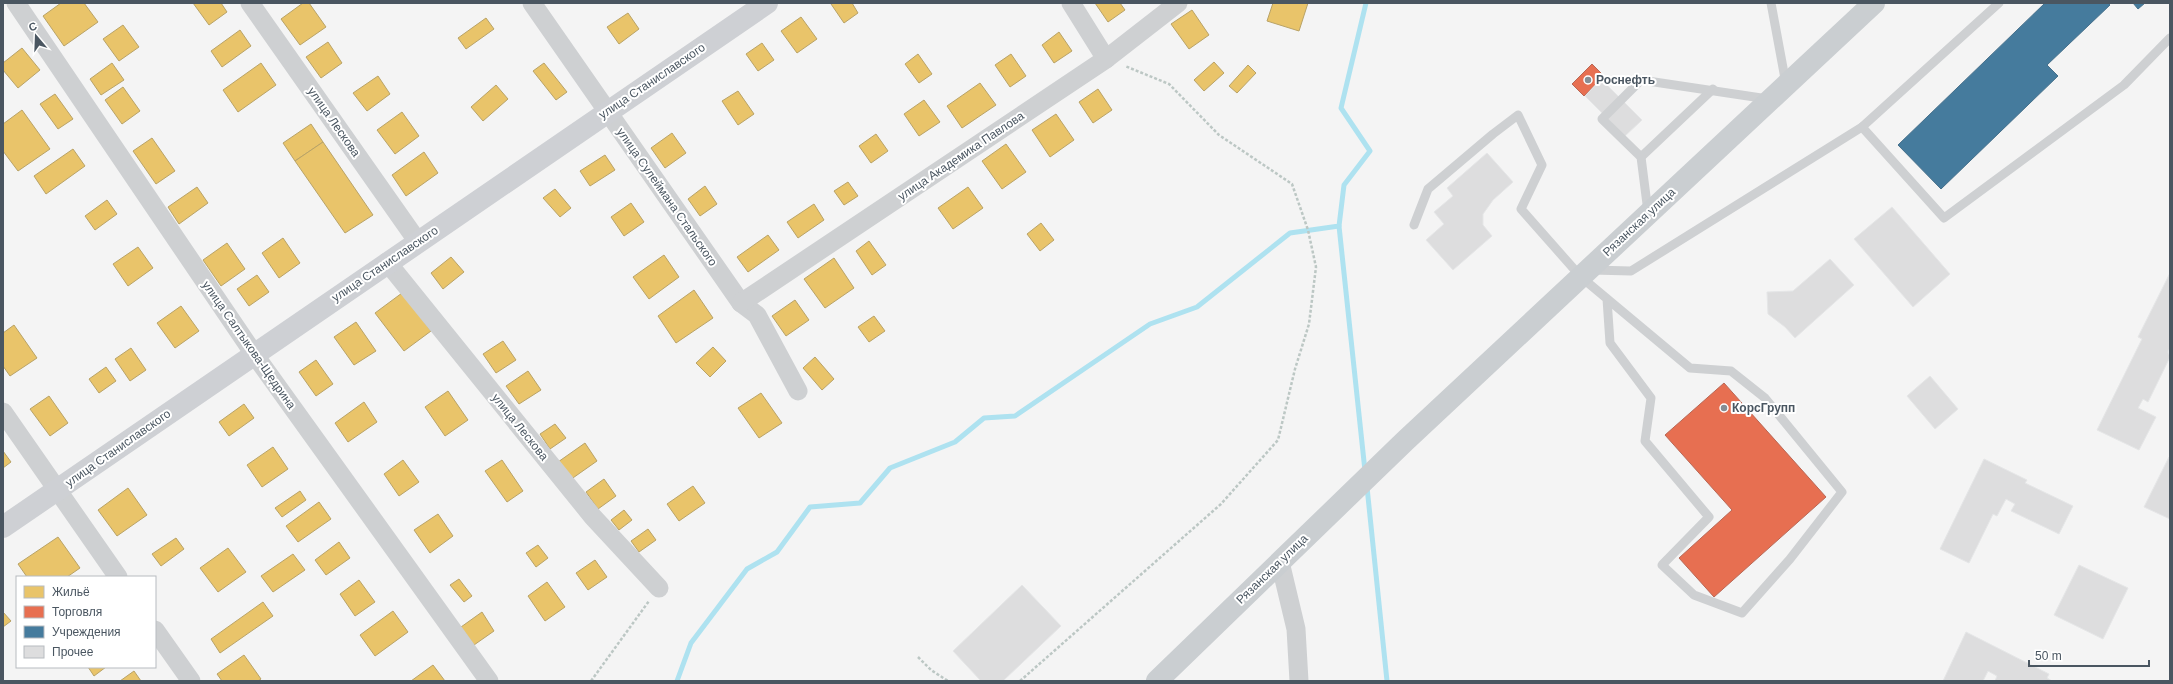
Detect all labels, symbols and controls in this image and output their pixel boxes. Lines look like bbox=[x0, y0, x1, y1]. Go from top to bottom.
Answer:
north arrow bbox=[16, 16, 56, 56]
text: С bbox=[27, 20, 39, 34]
street label: улица Станиславского bbox=[596, 40, 708, 122]
place label: Роснефть bbox=[1596, 73, 1655, 87]
marker: Роснефть bbox=[1583, 75, 1593, 85]
street label: улица Лескова bbox=[305, 84, 363, 160]
street label: улица Академика Павлова bbox=[895, 108, 1027, 203]
street label: улица Сулеймана Стальского bbox=[614, 125, 720, 269]
street label: Рязанская улица bbox=[1600, 185, 1678, 259]
street label: улица Станиславского bbox=[329, 223, 441, 305]
street label: улица Салтыкова-Щедрина bbox=[199, 278, 299, 412]
street label: улица Лескова bbox=[489, 391, 551, 463]
place label: КорсГрупп bbox=[1732, 401, 1795, 415]
marker: КорсГрупп bbox=[1719, 403, 1729, 413]
street label: улица Станиславского bbox=[63, 406, 174, 490]
street label: Рязанская улица bbox=[1233, 531, 1311, 607]
legend bbox=[16, 576, 156, 668]
text: Жильё bbox=[52, 585, 90, 599]
text: Торговля bbox=[52, 605, 102, 619]
text: Учреждения bbox=[52, 625, 121, 639]
scale bar bbox=[2029, 642, 2149, 668]
text: Прочее bbox=[52, 645, 94, 659]
text: 50 m bbox=[2035, 649, 2062, 663]

